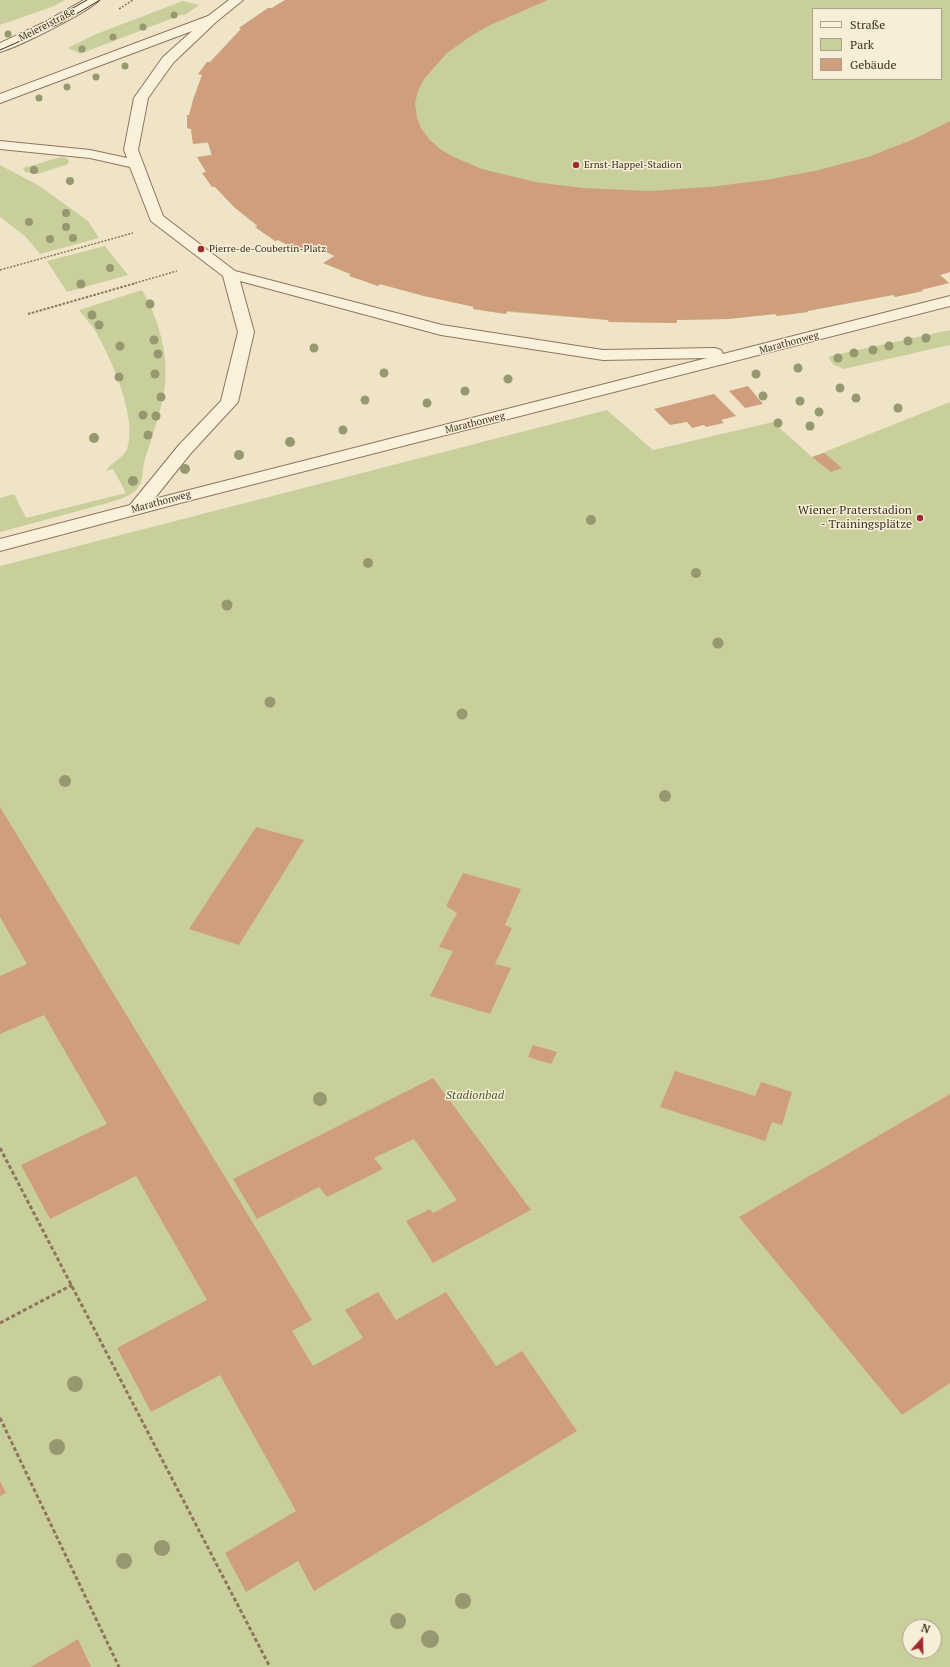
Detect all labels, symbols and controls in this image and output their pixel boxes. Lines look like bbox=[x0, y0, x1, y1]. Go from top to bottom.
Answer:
street label: Meiereistraße bbox=[17, 6, 77, 44]
legend bbox=[812, 8, 942, 80]
text: Straße bbox=[850, 17, 885, 32]
text: Park bbox=[850, 37, 874, 52]
text: Gebäude bbox=[850, 57, 896, 72]
place label: Ernst-Happel-Stadion bbox=[584, 159, 682, 171]
marker: Ernst-Happel-Stadion bbox=[571, 160, 581, 170]
place label: Pierre-de-Coubertin-Platz bbox=[209, 243, 326, 255]
marker: Pierre-de-Coubertin-Platz bbox=[196, 244, 206, 254]
street label: Marathonweg bbox=[758, 329, 820, 357]
street label: Marathonweg bbox=[444, 410, 506, 436]
street label: Marathonweg bbox=[130, 488, 192, 516]
place label: Wiener Praterstadion - Trainingsplätze bbox=[798, 504, 912, 532]
marker: Wiener Praterstadion - Trainingsplätze bbox=[915, 513, 925, 523]
park label: Stadionbad bbox=[446, 1089, 504, 1103]
north arrow bbox=[902, 1619, 942, 1659]
text: N bbox=[919, 1621, 932, 1637]

